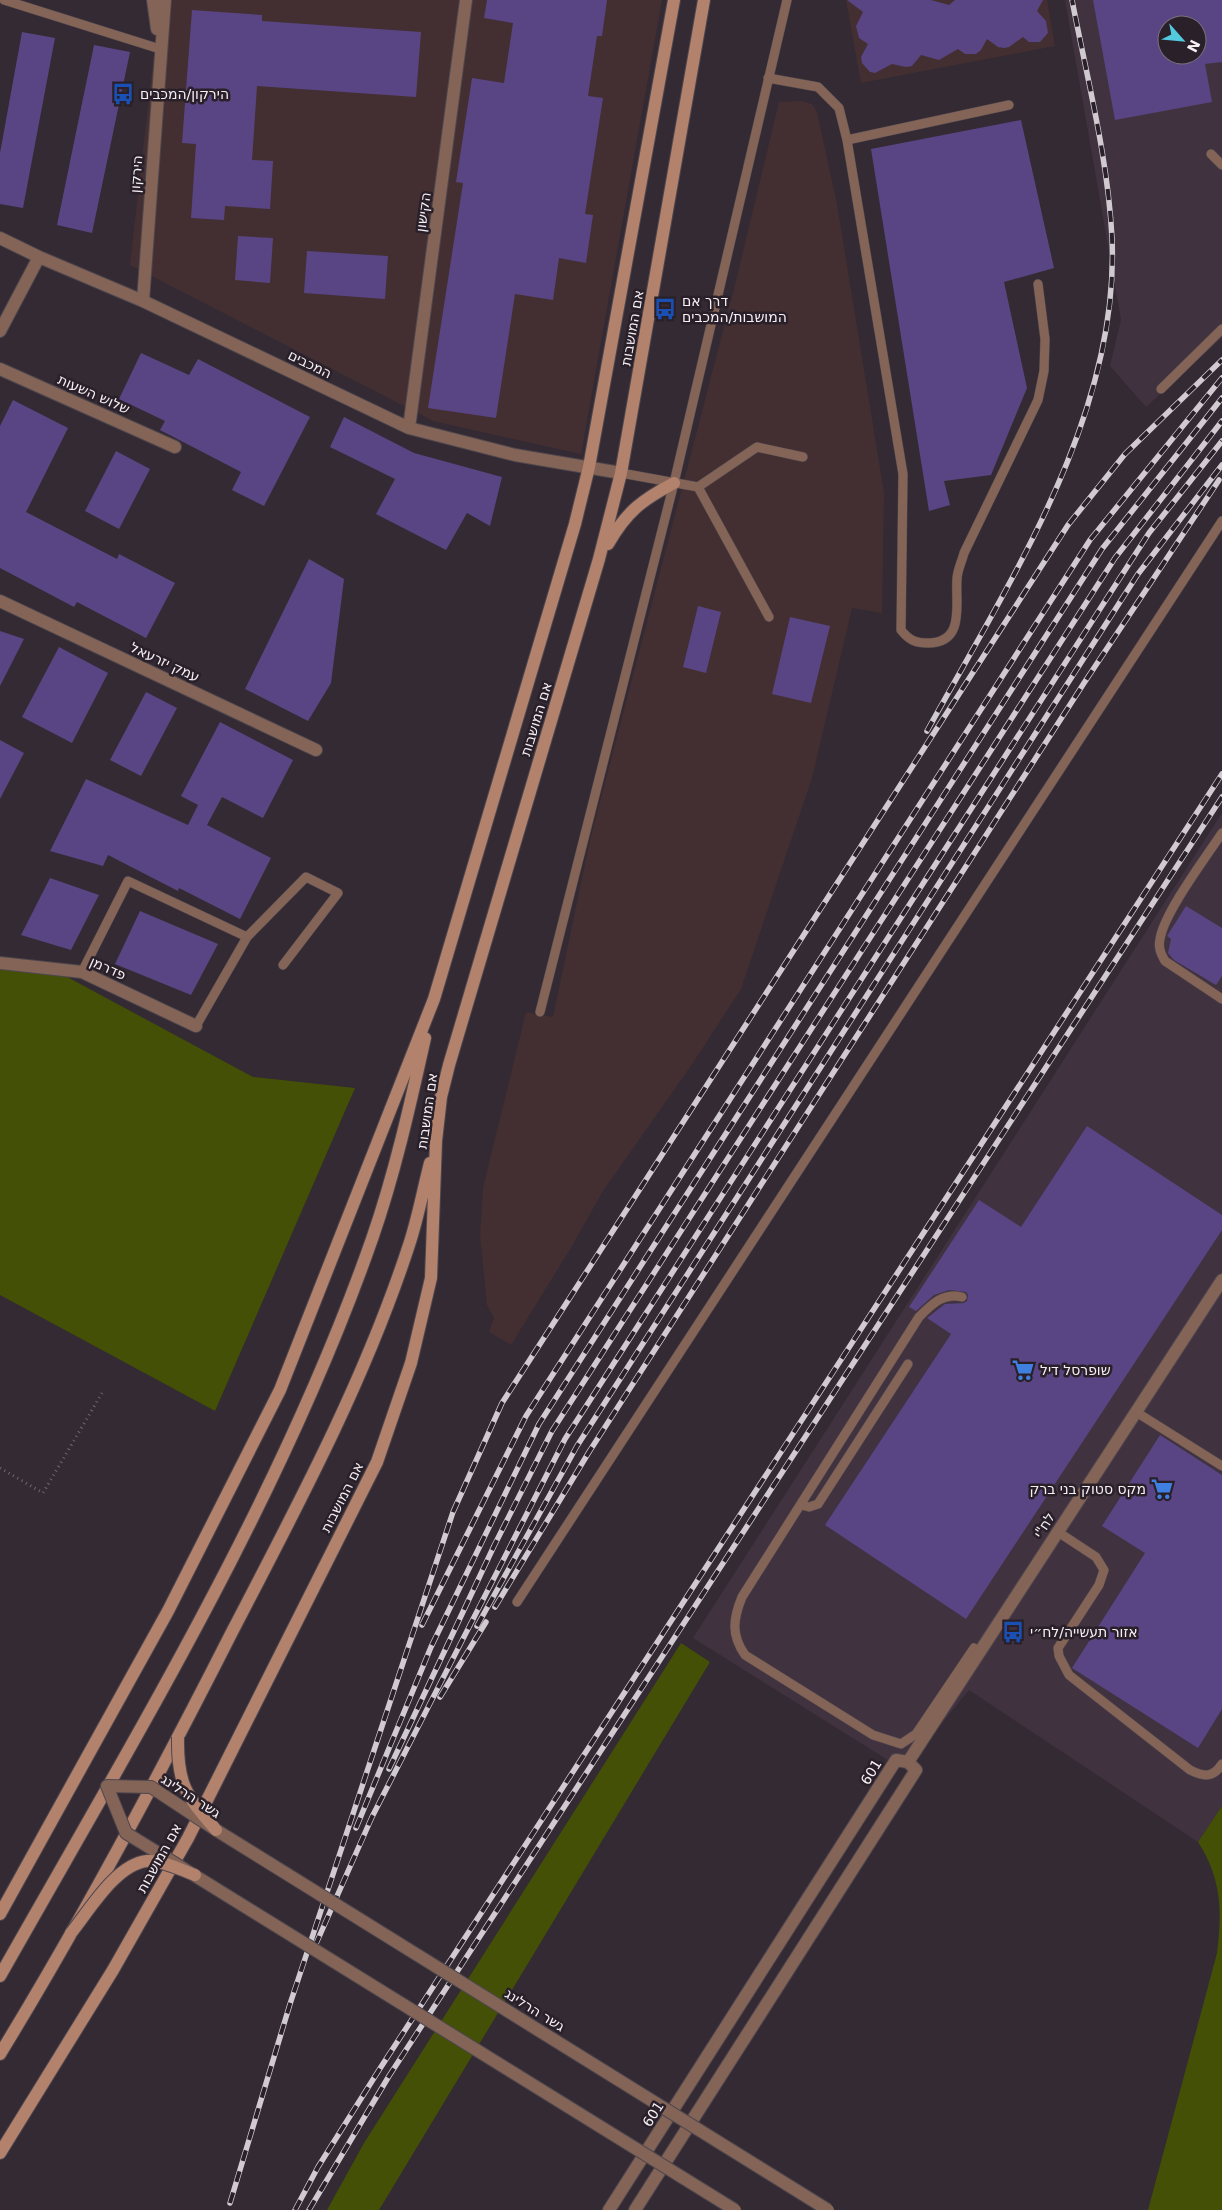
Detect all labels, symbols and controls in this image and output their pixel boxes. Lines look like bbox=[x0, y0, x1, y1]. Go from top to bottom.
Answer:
north arrow bbox=[1157, 15, 1207, 65]
text: N bbox=[1184, 37, 1203, 55]
bus stop icon: הירקון/המכבים bbox=[110, 81, 136, 107]
place label: הירקון/המכבים bbox=[140, 86, 229, 102]
street label: הירקון bbox=[127, 155, 145, 193]
street label: הקישון bbox=[412, 191, 434, 233]
street label: אם המושבות bbox=[617, 289, 647, 367]
place label: דרך אם המושבות/המכבים bbox=[682, 293, 787, 325]
bus stop icon: דרך אם המושבות/המכבים bbox=[652, 296, 678, 322]
street label: המכבים bbox=[286, 347, 334, 381]
street label: שלוש השעות bbox=[56, 371, 132, 417]
street label: עמק יזרעאל bbox=[128, 639, 202, 685]
street label: אם המושבות bbox=[517, 680, 555, 758]
street label: פדרמן bbox=[88, 953, 128, 983]
street label: אם המושבות bbox=[414, 1072, 440, 1150]
supermarket icon: שופרסל דיל bbox=[1010, 1357, 1036, 1383]
place label: שופרסל דיל bbox=[1040, 1362, 1111, 1378]
street label: אם המושבות bbox=[317, 1459, 367, 1535]
supermarket icon: מקס סטוק בני ברק bbox=[1149, 1476, 1175, 1502]
place label: מקס סטוק בני ברק bbox=[1029, 1481, 1146, 1497]
street label: לח"י bbox=[1030, 1509, 1058, 1541]
bus stop icon: אזור תעשייה/לח״י bbox=[1000, 1619, 1026, 1645]
place label: אזור תעשייה/לח״י bbox=[1030, 1624, 1138, 1640]
street label: 601 bbox=[857, 1756, 885, 1788]
street label: גשר הרלינג bbox=[158, 1771, 224, 1821]
street label: אם המושבות bbox=[133, 1821, 185, 1895]
street label: גשר הרלינג bbox=[502, 1985, 568, 2035]
street label: 601 bbox=[639, 2098, 667, 2130]

